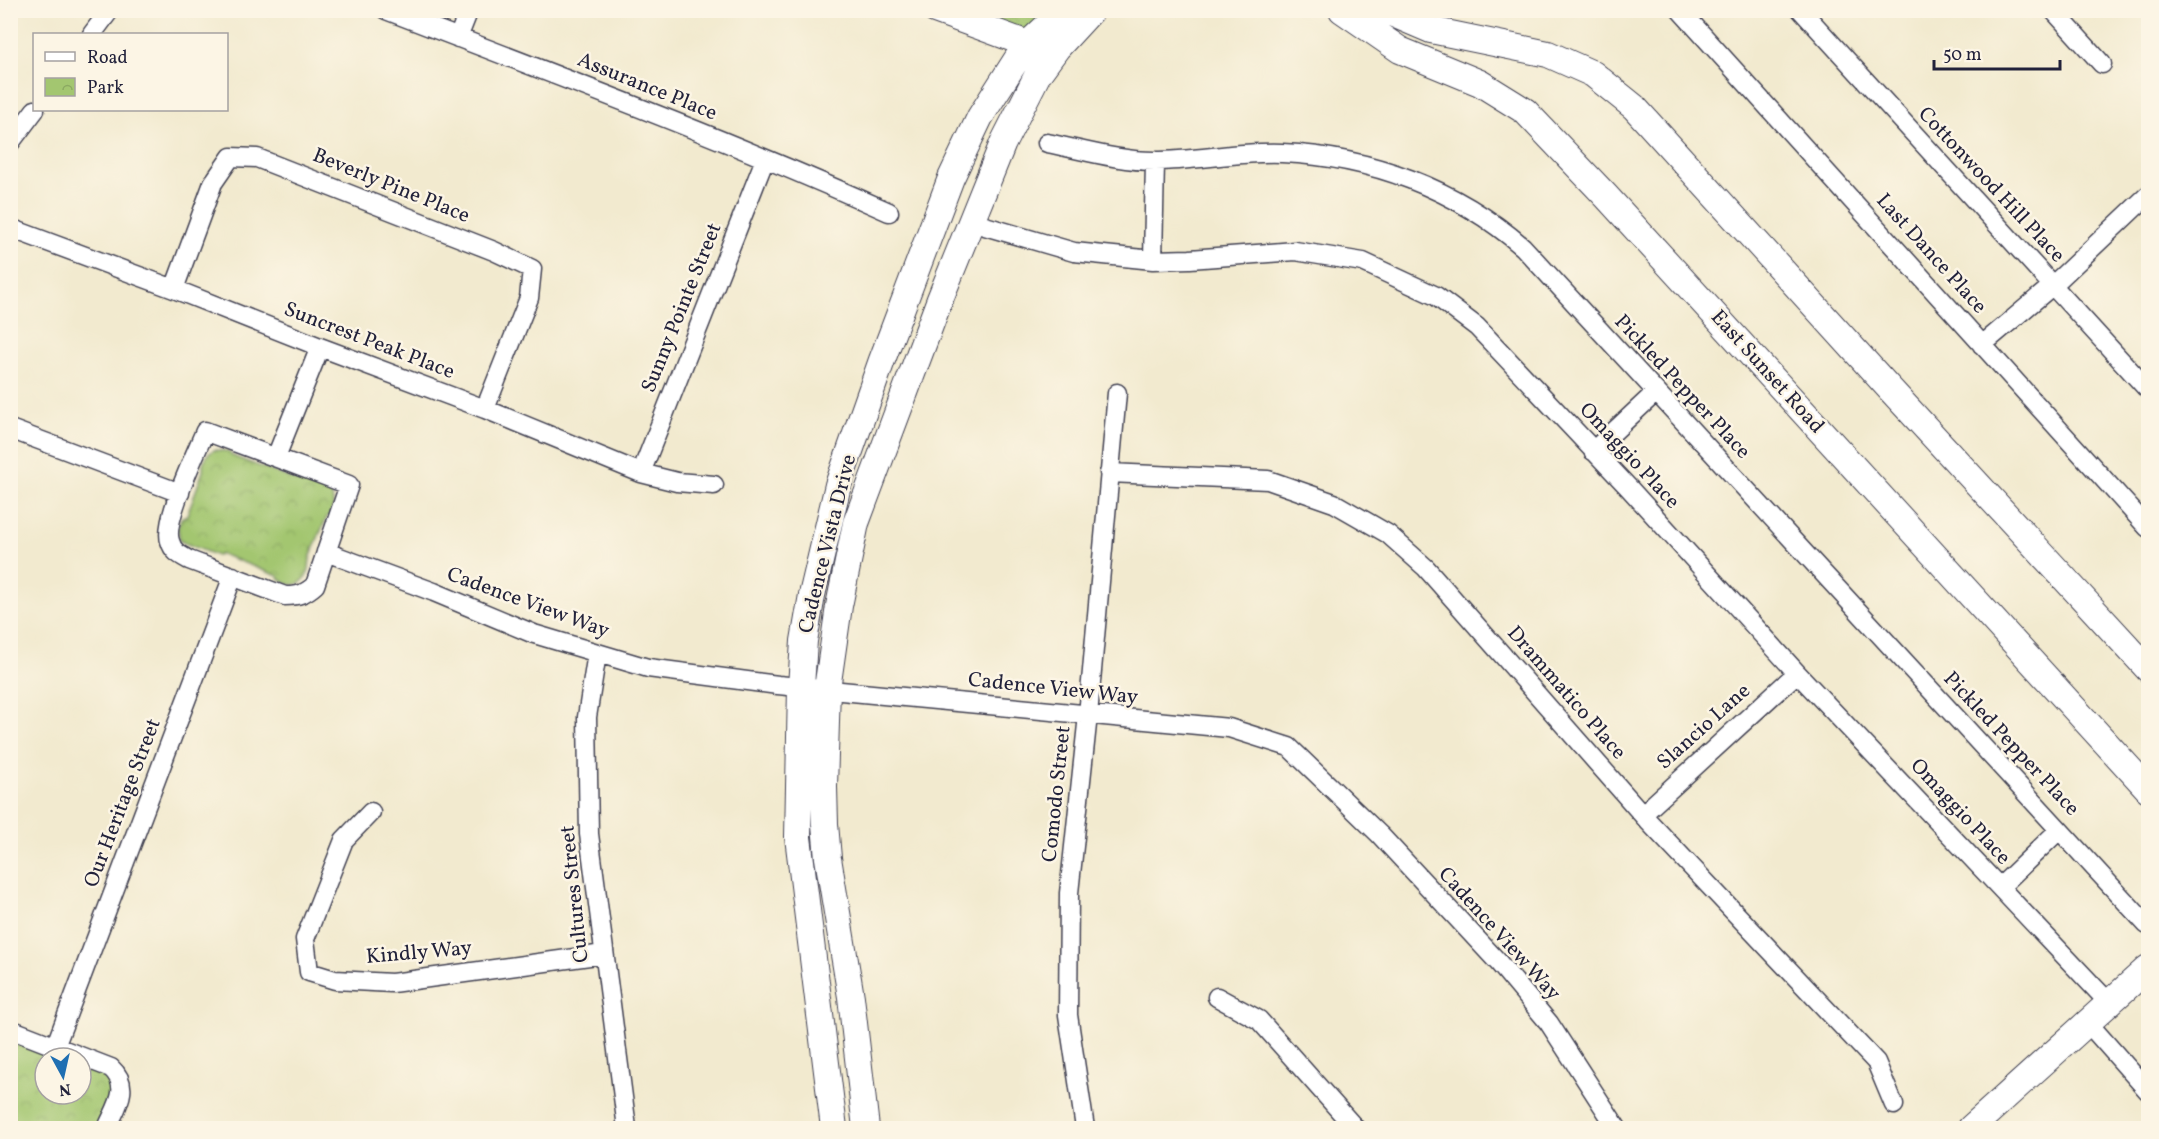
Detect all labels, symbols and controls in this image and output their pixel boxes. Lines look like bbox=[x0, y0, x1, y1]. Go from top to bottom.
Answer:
legend bbox=[33, 33, 228, 111]
scale bar bbox=[1934, 33, 2060, 71]
text: 50 m bbox=[1943, 43, 1982, 68]
text: Road bbox=[87, 46, 128, 71]
street label: Assurance Place bbox=[573, 46, 721, 128]
text: Park bbox=[87, 76, 124, 101]
street label: Cottonwood Hill Place bbox=[1911, 101, 2071, 269]
street label: Beverly Pine Place bbox=[308, 141, 474, 231]
street label: Last Dance Place bbox=[1869, 187, 1993, 321]
street label: Sunny Pointe Street bbox=[635, 219, 729, 397]
street label: Suncrest Peak Place bbox=[279, 295, 459, 387]
street label: East Sunset Road bbox=[1704, 304, 1830, 440]
street label: Pickled Pepper Place bbox=[1607, 308, 1757, 466]
street label: Omaggio Place bbox=[1572, 396, 1686, 516]
street label: Cadence Vista Drive bbox=[792, 451, 864, 636]
street label: Cadence View Way bbox=[443, 560, 614, 646]
street label: Drammatico Place bbox=[1500, 620, 1632, 766]
street label: Pickled Pepper Place bbox=[1936, 665, 2086, 823]
street label: Cadence View Way bbox=[967, 666, 1140, 712]
street label: Slancio Lane bbox=[1651, 677, 1757, 777]
street label: Our Heritage Street bbox=[77, 714, 169, 892]
street label: Comodo Street bbox=[1035, 724, 1079, 864]
street label: Omaggio Place bbox=[1903, 752, 2017, 872]
street label: Cultures Street bbox=[553, 824, 597, 964]
street label: Cadence View Way bbox=[1431, 861, 1567, 1008]
street label: Kindly Way bbox=[365, 934, 474, 972]
north arrow bbox=[33, 1046, 93, 1106]
text: N bbox=[57, 1077, 72, 1101]

